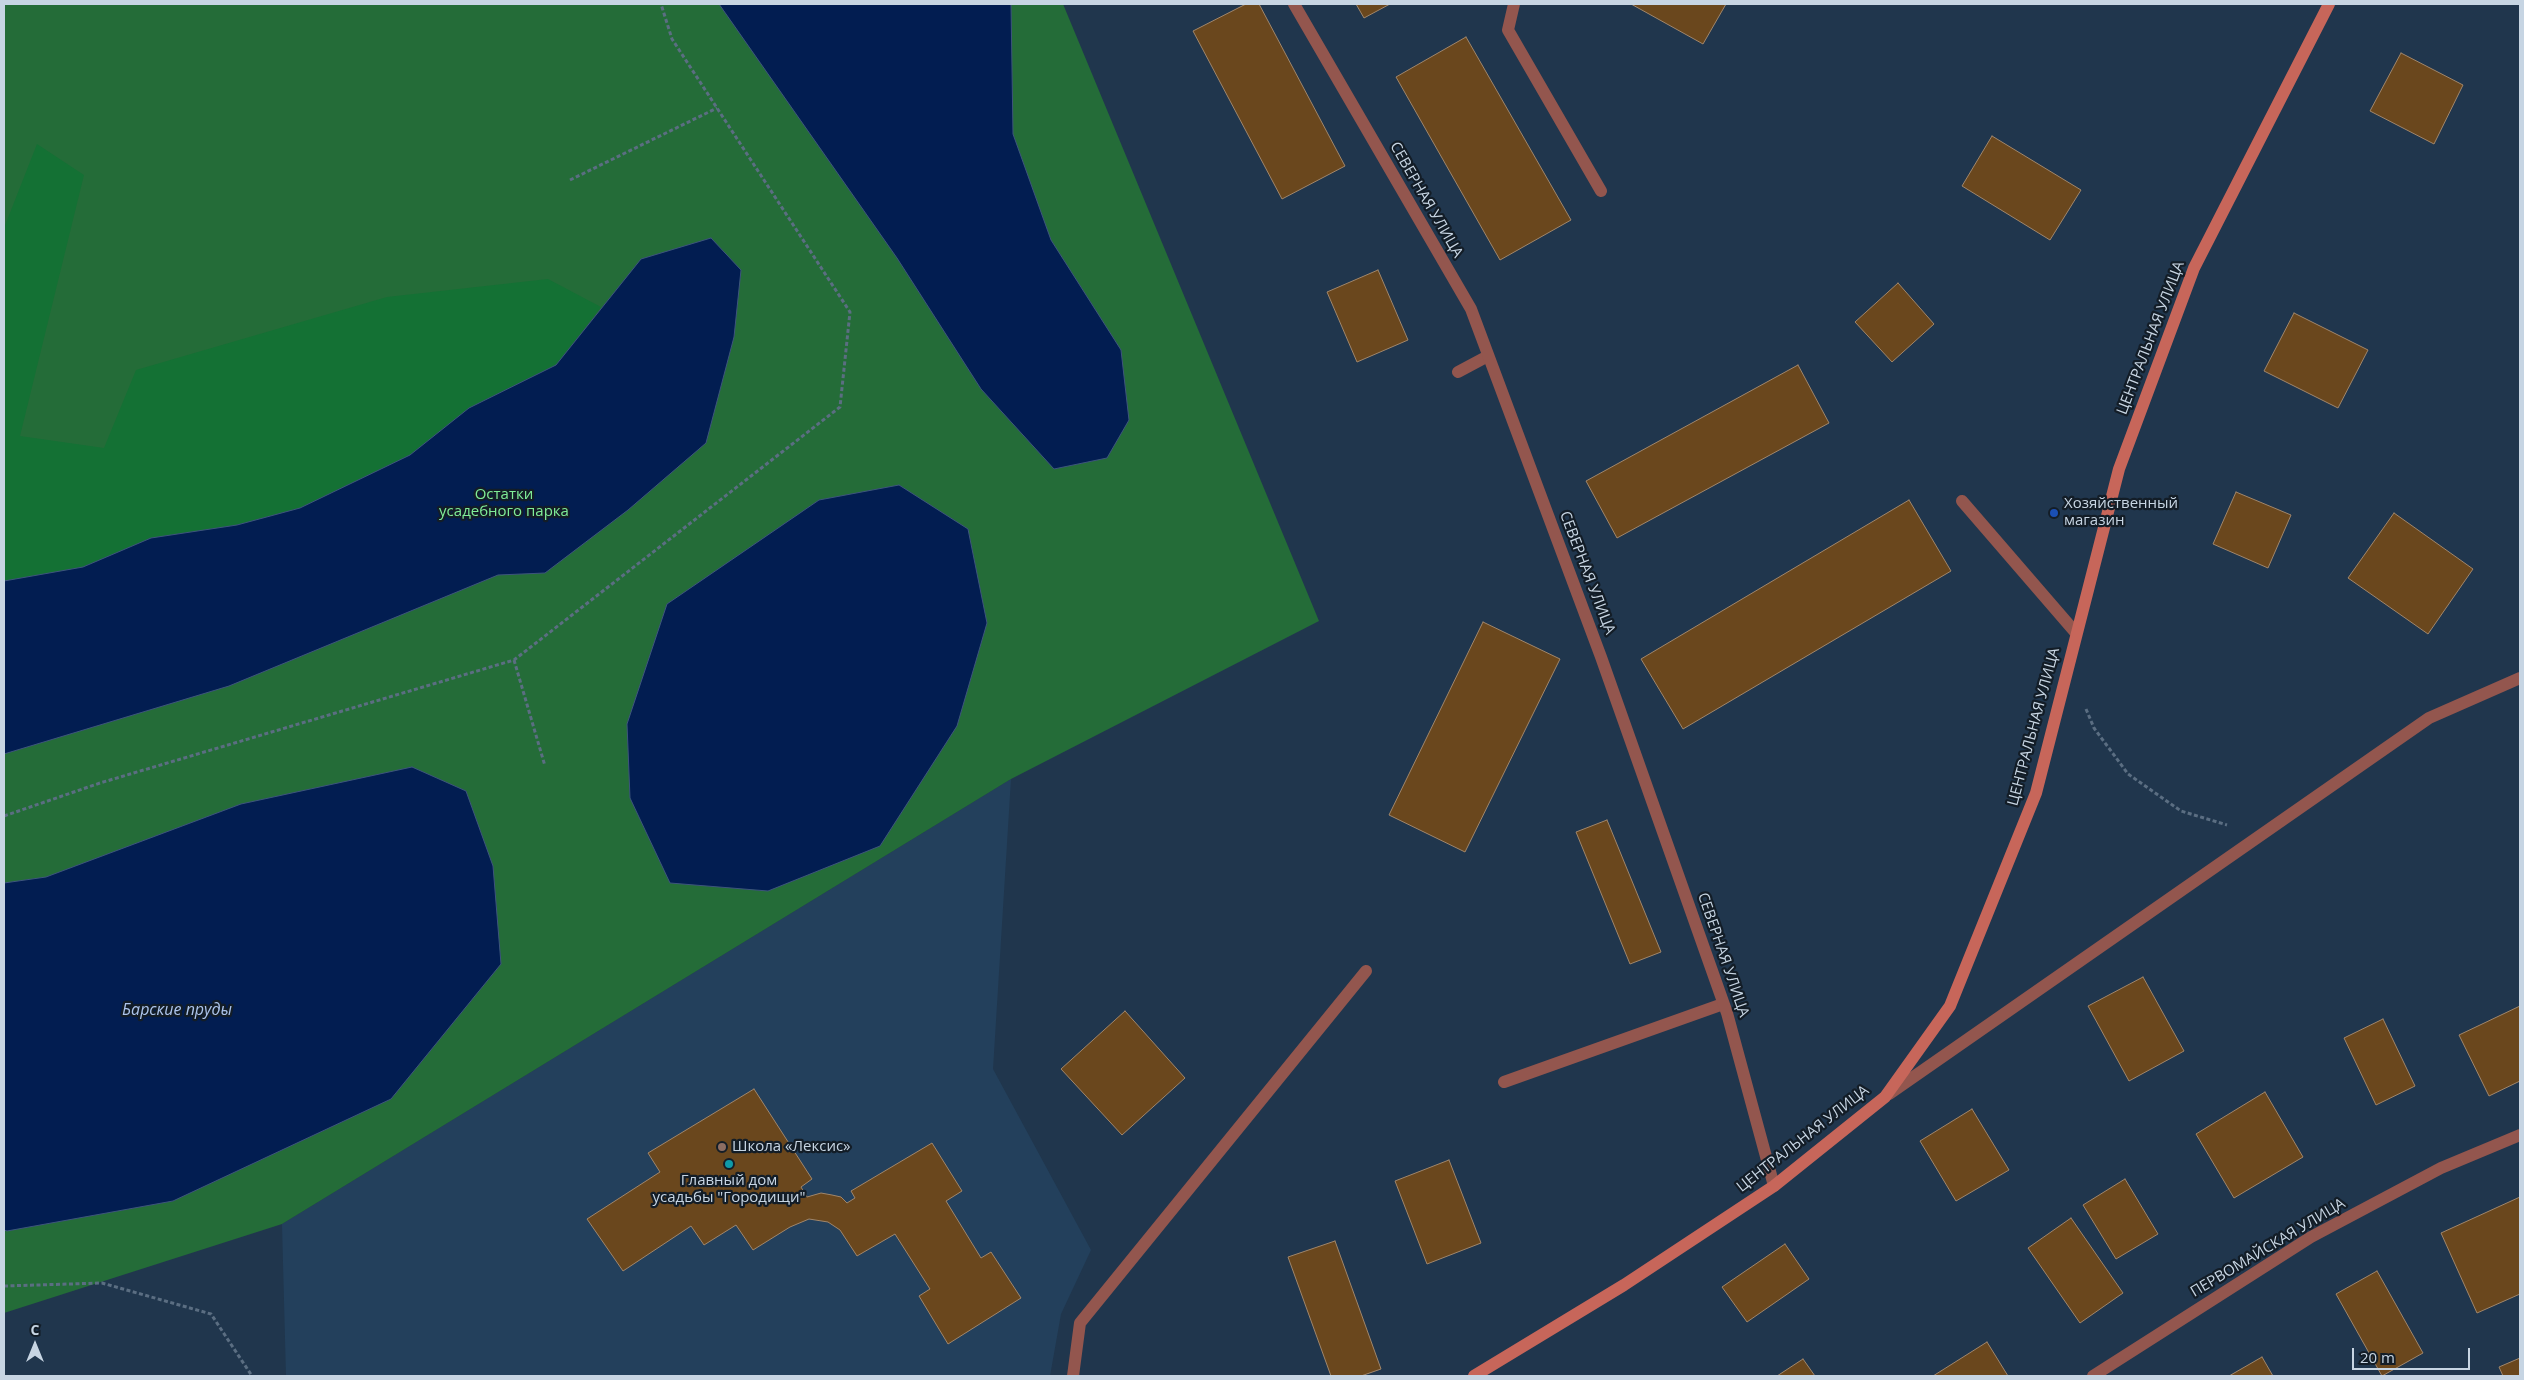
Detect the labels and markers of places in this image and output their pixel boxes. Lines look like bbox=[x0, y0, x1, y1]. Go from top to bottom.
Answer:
place label: Хозяйственный магазин bbox=[2064, 495, 2178, 530]
marker: Хозяйственный магазин bbox=[2048, 507, 2060, 519]
place label: Школа «Лексис» bbox=[732, 1138, 851, 1156]
marker: Школа «Лексис» bbox=[716, 1141, 728, 1153]
marker: Главный дом усадьбы "Городищи" bbox=[723, 1158, 735, 1170]
place label: Главный дом усадьбы "Городищи" bbox=[653, 1172, 805, 1207]

